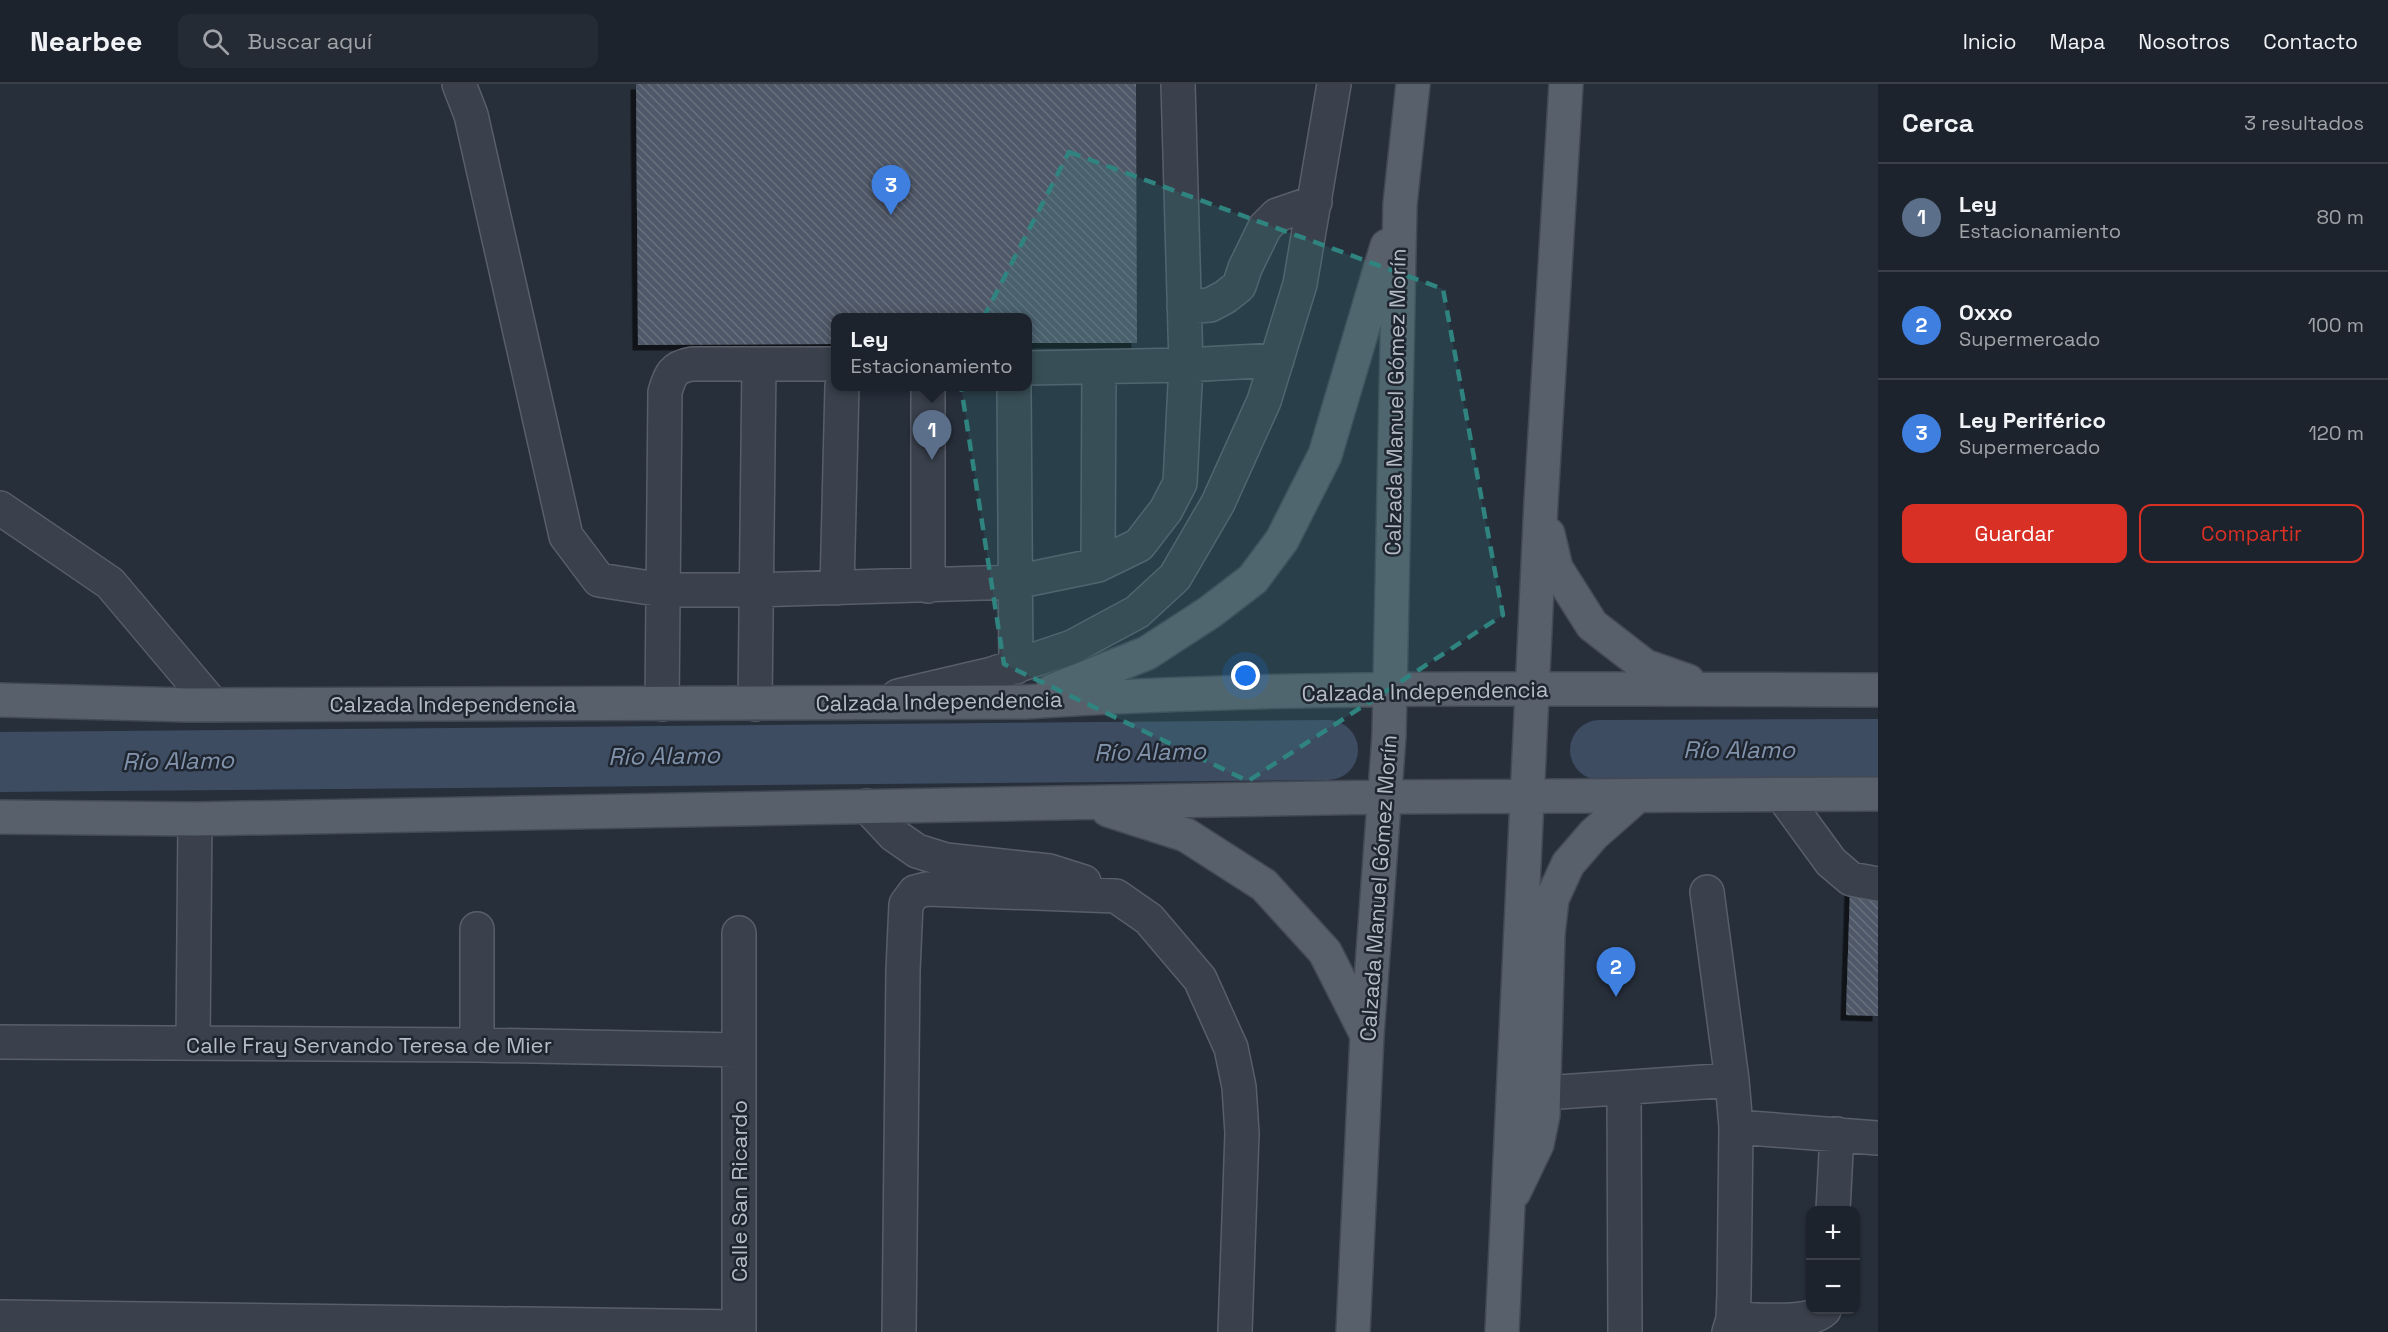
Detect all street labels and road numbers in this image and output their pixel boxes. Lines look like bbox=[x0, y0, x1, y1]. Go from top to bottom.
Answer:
street label: Calzada Manuel Gómez Morín bbox=[1378, 248, 1412, 556]
street label: Calzada Independencia bbox=[1301, 675, 1549, 707]
street label: Calzada Independencia bbox=[815, 685, 1063, 717]
street label: Calzada Independencia bbox=[330, 690, 577, 718]
street label: Calzada Manuel Gómez Morín bbox=[1353, 734, 1403, 1042]
street label: Calle Fray Servando Teresa de Mier bbox=[186, 1031, 552, 1059]
street label: Calle San Ricardo bbox=[725, 1100, 753, 1282]

